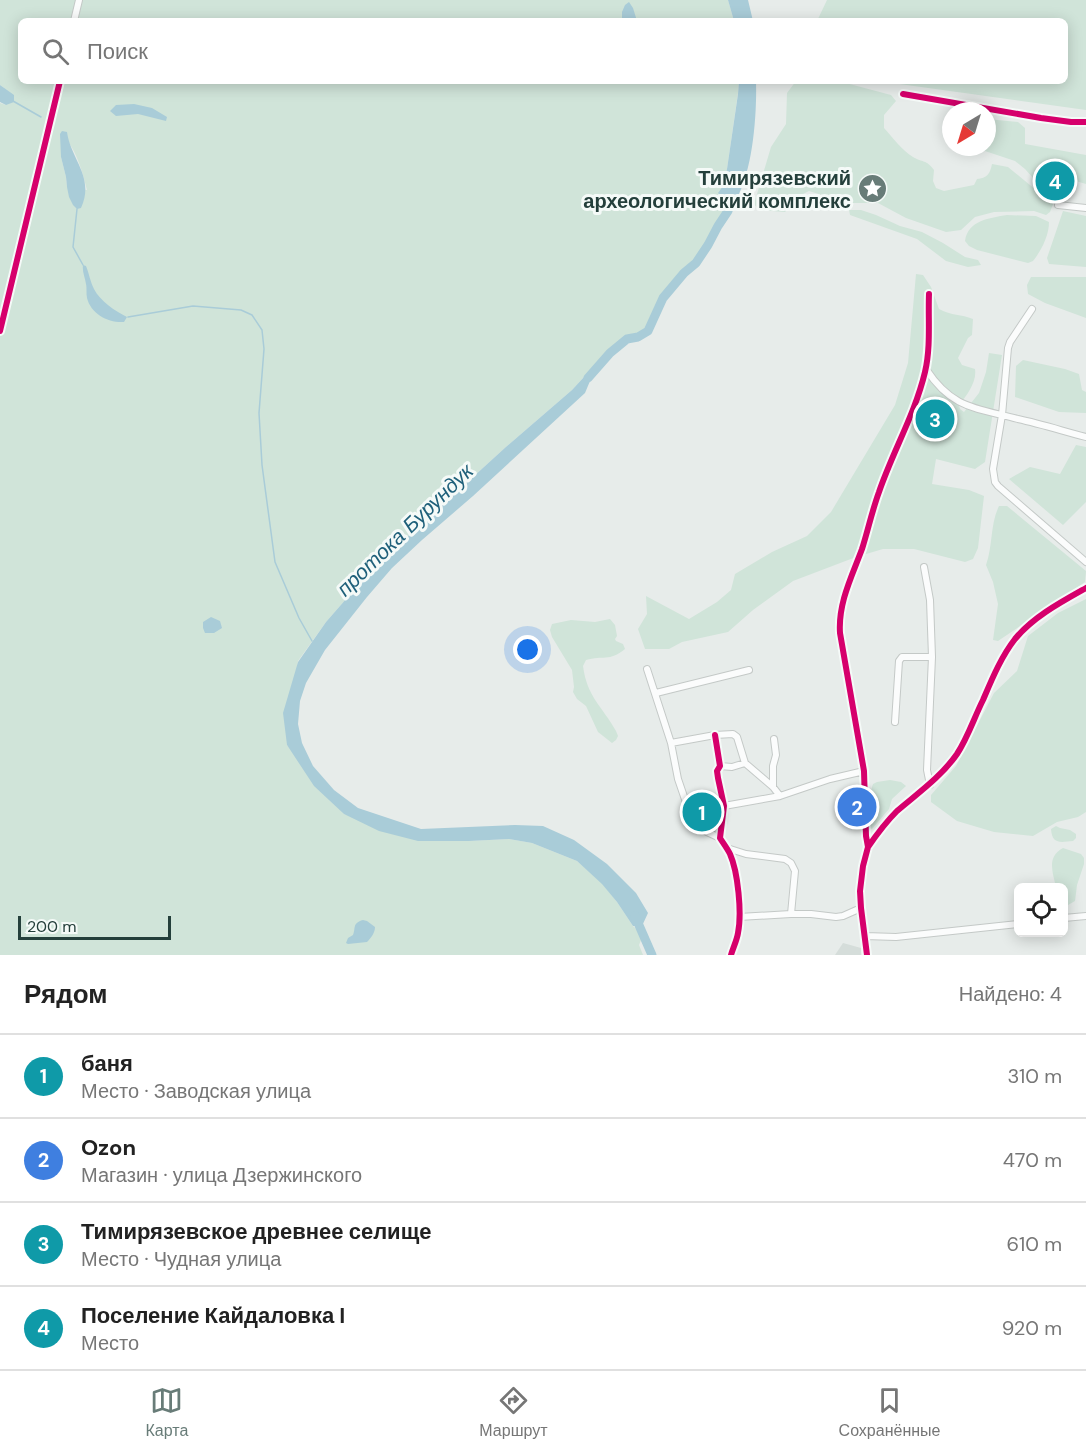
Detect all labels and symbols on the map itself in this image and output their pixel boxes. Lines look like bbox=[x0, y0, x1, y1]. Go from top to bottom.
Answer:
north arrow bbox=[942, 102, 996, 156]
pin: 4 bbox=[1036, 158, 1074, 204]
place label: Тимирязевский археологический комплекс bbox=[583, 165, 851, 214]
place icon: Тимирязевский археологический комплекс bbox=[856, 173, 888, 205]
pin: 3 bbox=[916, 396, 954, 442]
water label: протока Бурундук bbox=[331, 457, 480, 603]
your location bbox=[513, 635, 542, 664]
pin: 2 bbox=[838, 784, 876, 830]
pin: 1 bbox=[682, 790, 722, 834]
scale bar bbox=[18, 913, 171, 940]

